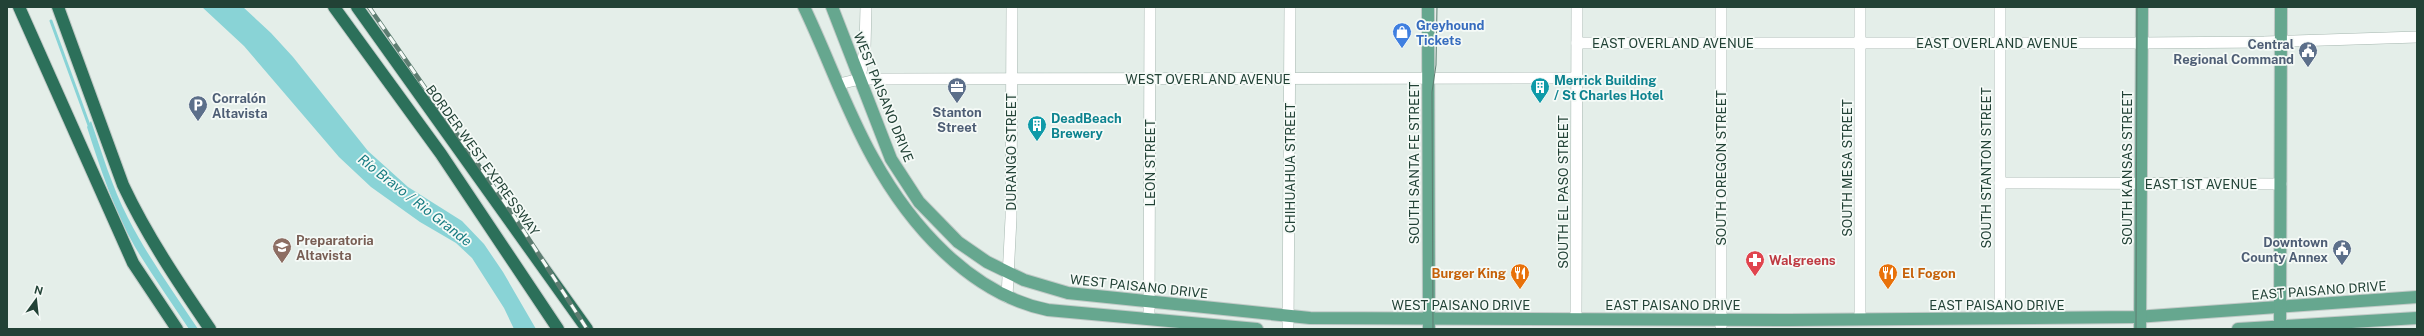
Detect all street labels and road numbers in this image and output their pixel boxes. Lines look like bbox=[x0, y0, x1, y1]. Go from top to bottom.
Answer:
street label: WEST PAISANO DRIVE bbox=[851, 30, 916, 164]
street label: EAST OVERLAND AVENUE bbox=[1592, 36, 1754, 51]
street label: EAST OVERLAND AVENUE bbox=[1916, 36, 2078, 51]
street label: WEST OVERLAND AVENUE bbox=[1125, 72, 1291, 87]
street label: BORDER WEST EXPRESSWAY bbox=[423, 82, 542, 239]
street label: SOUTH SANTA FE STREET bbox=[1407, 82, 1422, 244]
street label: SOUTH STANTON STREET bbox=[1979, 87, 1994, 249]
street label: SOUTH OREGON STREET bbox=[1714, 90, 1729, 246]
street label: SOUTH KANSAS STREET bbox=[2120, 90, 2135, 245]
street label: DURANGO STREET bbox=[1004, 93, 1019, 211]
street label: SOUTH MESA STREET bbox=[1840, 99, 1855, 237]
street label: CHIHUAHUA STREET bbox=[1283, 102, 1298, 233]
street label: SOUTH EL PASO STREET bbox=[1556, 115, 1571, 269]
street label: LEON STREET bbox=[1143, 119, 1158, 207]
street label: EAST 1ST AVENUE bbox=[2145, 177, 2257, 192]
street label: WEST PAISANO DRIVE bbox=[1069, 272, 1209, 301]
street label: EAST PAISANO DRIVE bbox=[2251, 278, 2387, 303]
street label: WEST PAISANO DRIVE bbox=[1392, 298, 1530, 313]
street label: EAST PAISANO DRIVE bbox=[1605, 298, 1741, 313]
street label: EAST PAISANO DRIVE bbox=[1929, 298, 2065, 313]

